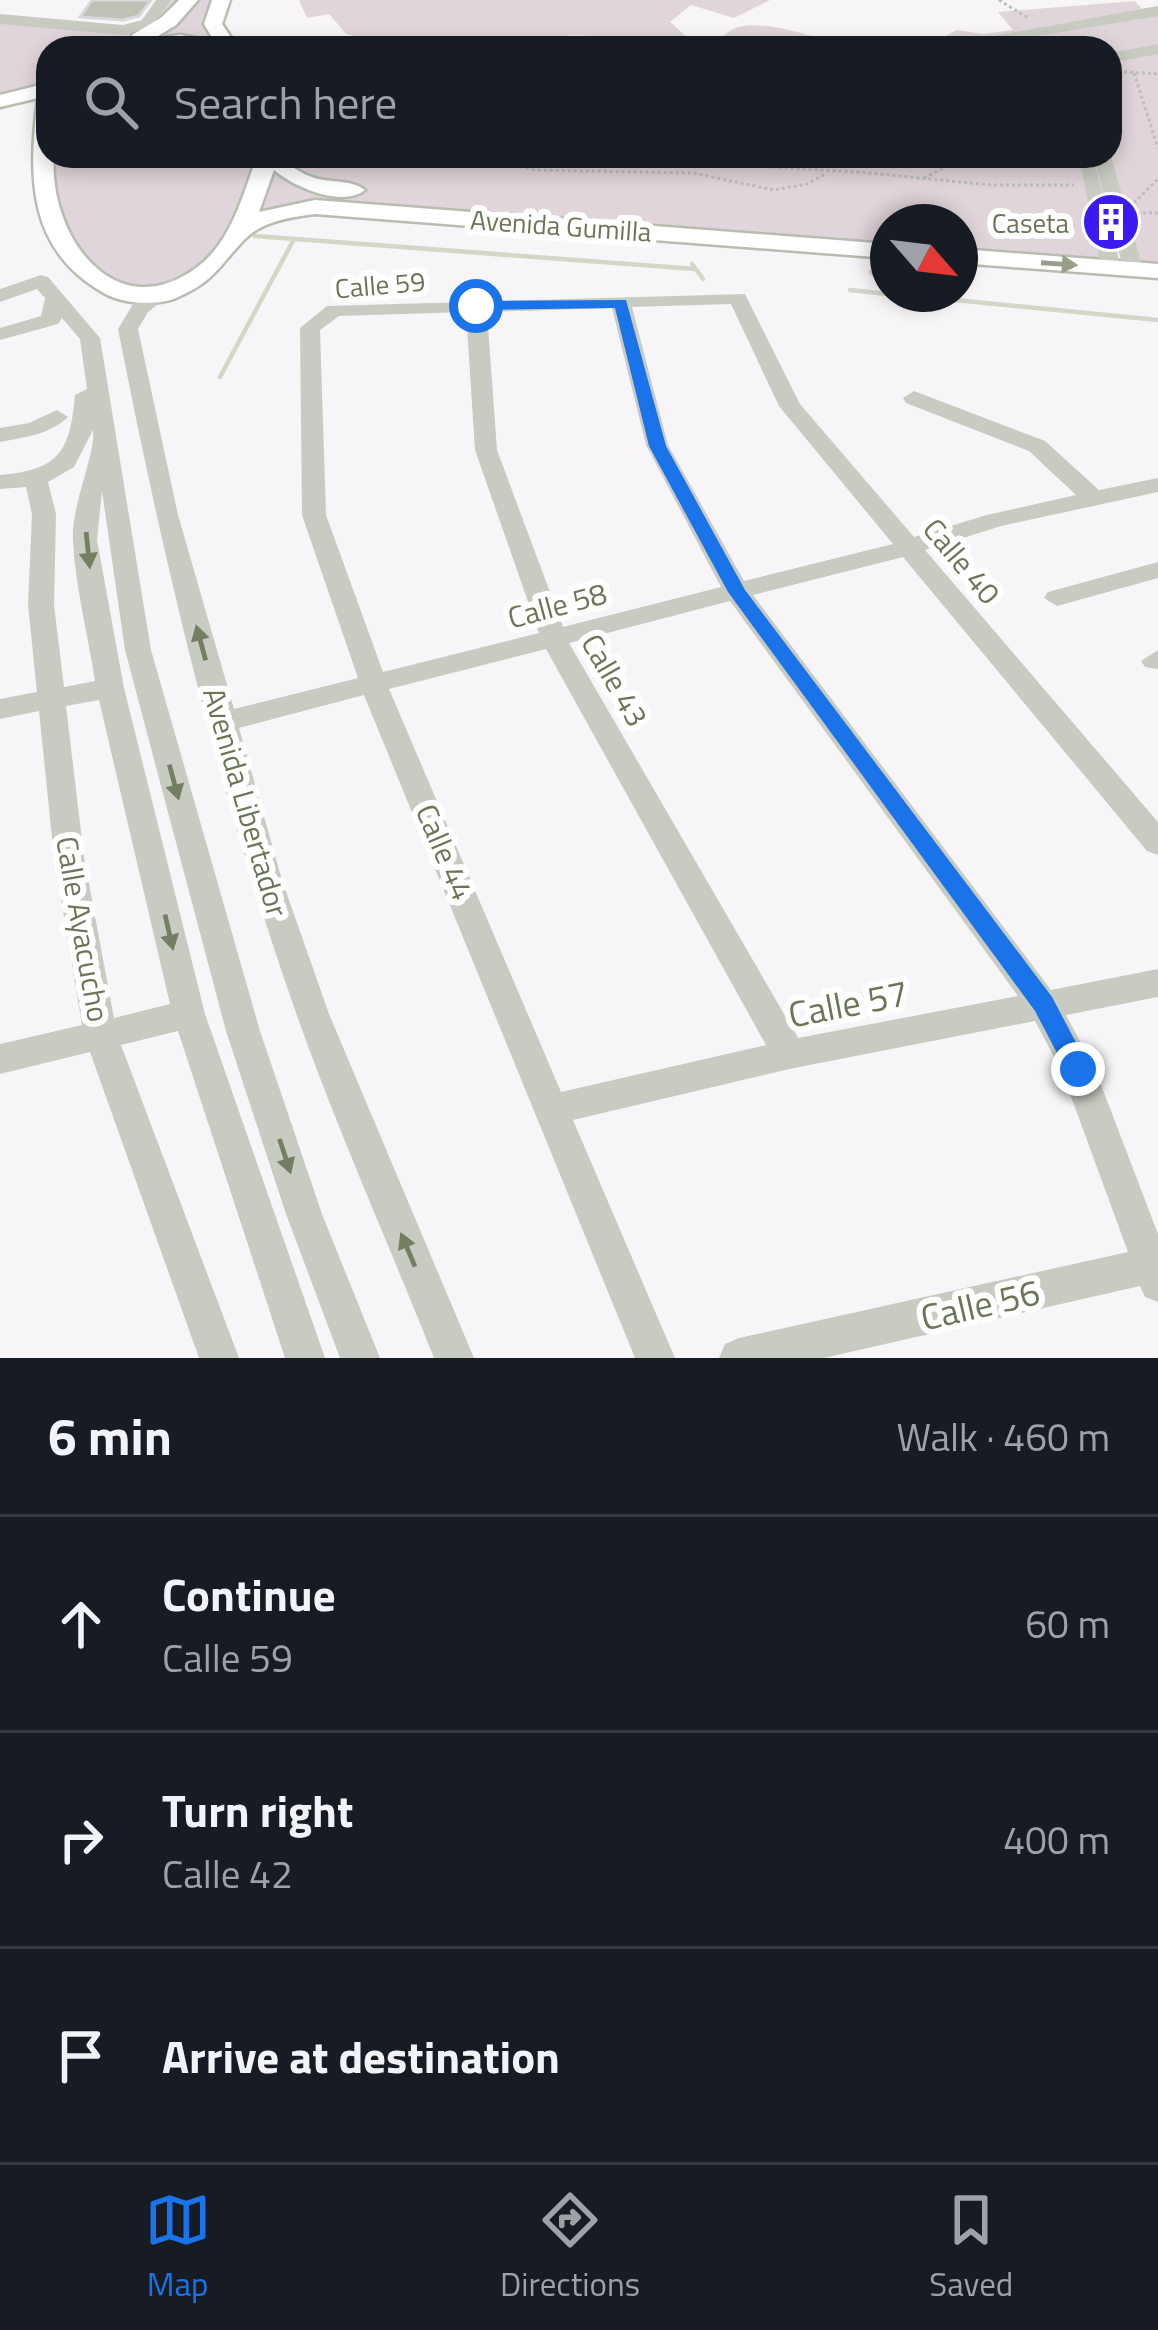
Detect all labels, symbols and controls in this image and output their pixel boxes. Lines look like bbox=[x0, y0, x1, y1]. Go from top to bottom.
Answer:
search box bbox=[36, 36, 1122, 168]
text: Search here bbox=[174, 68, 397, 136]
icon: search bbox=[78, 69, 144, 135]
building icon: Caseta bbox=[1080, 191, 1142, 253]
street label: Avenida Gumilla bbox=[469, 198, 653, 252]
place label: Caseta bbox=[992, 202, 1069, 243]
north arrow bbox=[870, 204, 978, 312]
one-way arrow bbox=[1041, 255, 1078, 274]
street label: Calle 59 bbox=[333, 260, 427, 308]
route start bbox=[449, 279, 503, 333]
street label: Calle 40 bbox=[912, 508, 1012, 614]
one-way arrow bbox=[79, 532, 98, 570]
street label: Calle 58 bbox=[502, 570, 612, 640]
one-way arrow bbox=[191, 625, 210, 662]
street label: Calle 43 bbox=[570, 625, 660, 735]
street label: Avenida Libertador bbox=[191, 682, 301, 922]
one-way arrow bbox=[166, 764, 185, 801]
street label: Calle 44 bbox=[404, 797, 486, 907]
street label: Calle Ayacucho bbox=[44, 833, 122, 1025]
one-way arrow bbox=[160, 913, 179, 950]
street label: Calle 57 bbox=[784, 964, 912, 1042]
route end bbox=[1051, 1042, 1105, 1096]
one-way arrow bbox=[276, 1138, 295, 1175]
one-way arrow bbox=[398, 1232, 417, 1268]
street label: Calle 56 bbox=[915, 1264, 1045, 1344]
text: 6 min bbox=[48, 1397, 172, 1475]
text: Walk · 460 m bbox=[896, 1407, 1110, 1466]
text: Continue bbox=[162, 1560, 336, 1628]
icon: ahead bbox=[48, 1591, 114, 1657]
text: 60 m bbox=[1025, 1594, 1110, 1653]
text: Calle 59 bbox=[162, 1628, 293, 1687]
text: Turn right bbox=[162, 1776, 353, 1844]
icon: right bbox=[48, 1807, 114, 1873]
text: 400 m bbox=[1003, 1810, 1110, 1869]
text: Calle 42 bbox=[162, 1844, 293, 1903]
text: Arrive at destination bbox=[162, 2022, 560, 2090]
icon: arrive bbox=[48, 2023, 114, 2089]
tab: Map bbox=[145, 2187, 211, 2309]
tab: Directions bbox=[500, 2187, 640, 2309]
tab: Saved bbox=[929, 2187, 1013, 2309]

